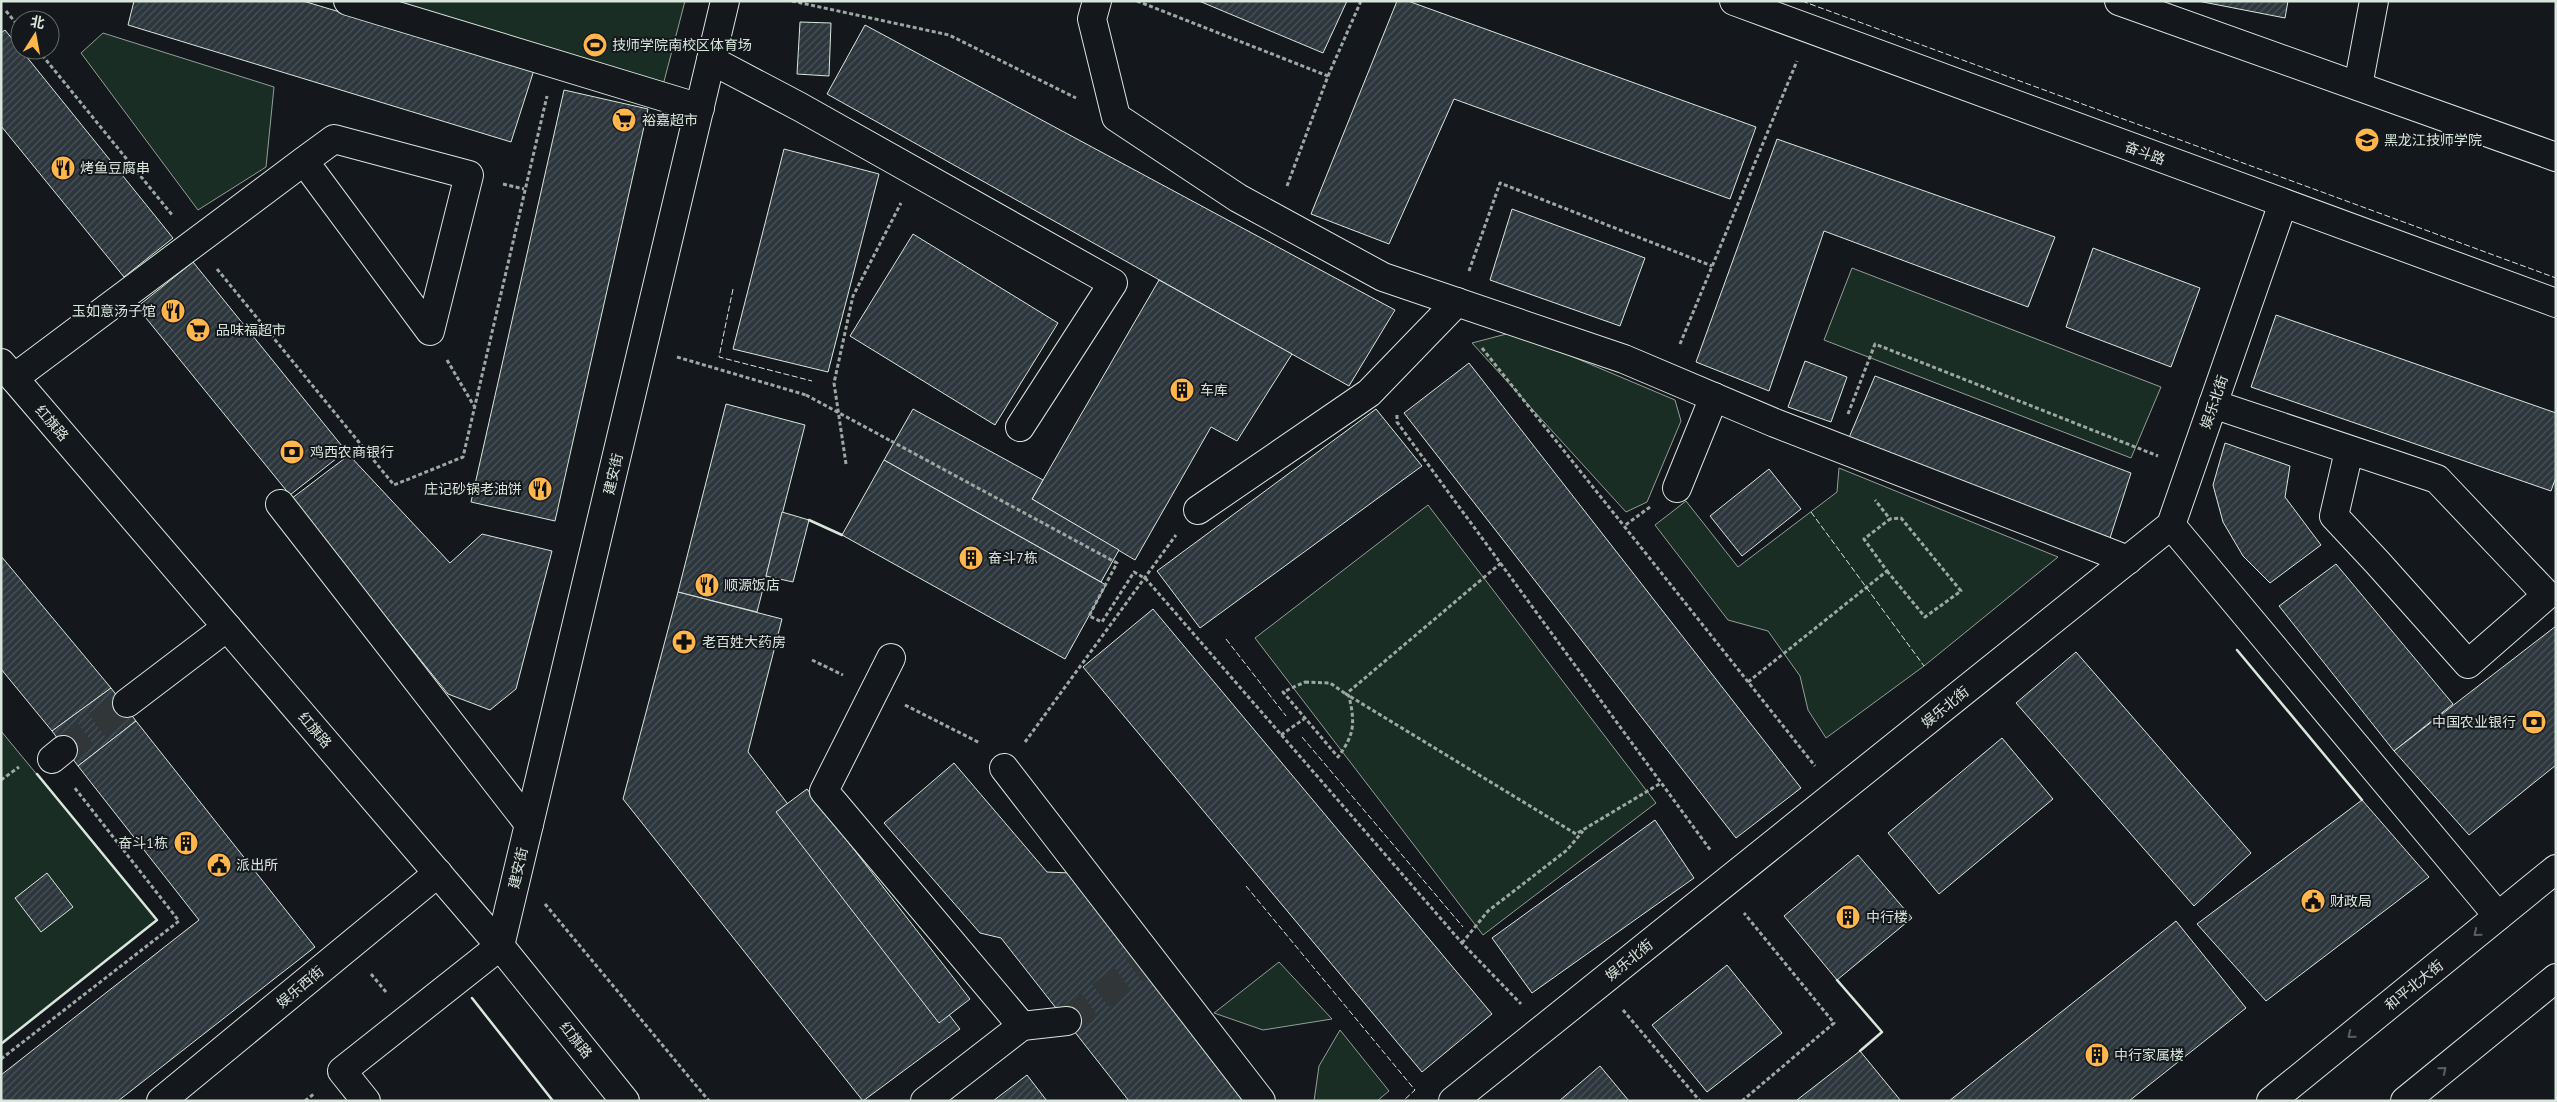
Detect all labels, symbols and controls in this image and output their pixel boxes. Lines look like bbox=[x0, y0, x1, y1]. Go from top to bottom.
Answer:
north arrow bbox=[10, 10, 60, 60]
text: 北 bbox=[29, 12, 46, 32]
sports icon: 技师学院南校区体育场 bbox=[582, 32, 608, 58]
place label: 技师学院南校区体育场 bbox=[612, 36, 752, 54]
supermarket icon: 裕嘉超市 bbox=[611, 107, 637, 133]
place label: 裕嘉超市 bbox=[642, 111, 698, 129]
school or university icon: 黑龙江技师学院 bbox=[2354, 127, 2380, 153]
place label: 黑龙江技师学院 bbox=[2384, 131, 2482, 149]
street label: 奋斗路 bbox=[2122, 137, 2168, 169]
restaurant icon: 烤鱼豆腐串 bbox=[50, 155, 76, 181]
place label: 烤鱼豆腐串 bbox=[80, 159, 150, 177]
restaurant icon: 玉如意汤子馆 bbox=[160, 298, 186, 324]
place label: 玉如意汤子馆 bbox=[72, 302, 156, 320]
supermarket icon: 品味福超市 bbox=[185, 317, 211, 343]
place label: 品味福超市 bbox=[216, 321, 286, 339]
street label: 娱乐北街 bbox=[2196, 373, 2232, 431]
building icon: 车库 bbox=[1169, 377, 1195, 403]
place label: 车库 bbox=[1200, 381, 1228, 399]
street label: 红旗路 bbox=[31, 401, 73, 445]
bank icon: 鸡西农商银行 bbox=[279, 439, 305, 465]
place label: 鸡西农商银行 bbox=[310, 443, 394, 461]
street label: 建安街 bbox=[600, 452, 626, 496]
restaurant icon: 庄记砂锅老油饼 bbox=[527, 476, 553, 502]
place label: 庄记砂锅老油饼 bbox=[424, 480, 522, 498]
building icon: 奋斗7栋 bbox=[958, 545, 984, 571]
place label: 奋斗7栋 bbox=[988, 549, 1038, 567]
restaurant icon: 顺源饭店 bbox=[694, 572, 720, 598]
place label: 顺源饭店 bbox=[724, 576, 780, 594]
pharmacy icon: 老百姓大药房 bbox=[671, 629, 697, 655]
place label: 老百姓大药房 bbox=[702, 633, 786, 651]
street label: 娱乐北街 bbox=[1918, 682, 1972, 732]
street label: 红旗路 bbox=[294, 708, 336, 752]
bank icon: 中国农业银行 bbox=[2521, 709, 2547, 735]
place label: 中国农业银行 bbox=[2432, 713, 2516, 731]
building icon: 奋斗1栋 bbox=[173, 830, 199, 856]
place label: 奋斗1栋 bbox=[118, 834, 168, 852]
street label: 建安街 bbox=[505, 846, 531, 890]
public building icon: 派出所 bbox=[206, 852, 232, 878]
place label: 派出所 bbox=[236, 856, 278, 874]
public building icon: 财政局 bbox=[2300, 888, 2326, 914]
place label: 财政局 bbox=[2330, 892, 2372, 910]
building icon: 中行楼 bbox=[1835, 904, 1861, 930]
place label: 中行楼 bbox=[1866, 908, 1908, 926]
one-way arrow bbox=[2474, 927, 2483, 936]
street label: 娱乐北街 bbox=[1602, 935, 1656, 985]
street label: 和平北大街 bbox=[2381, 956, 2447, 1014]
street label: 娱乐西街 bbox=[273, 962, 327, 1012]
street label: 红旗路 bbox=[556, 1018, 596, 1062]
one-way arrow bbox=[2348, 1030, 2357, 1039]
building icon: 中行家属楼 bbox=[2084, 1042, 2110, 1068]
place label: 中行家属楼 bbox=[2114, 1046, 2184, 1064]
one-way arrow bbox=[2437, 1067, 2446, 1076]

